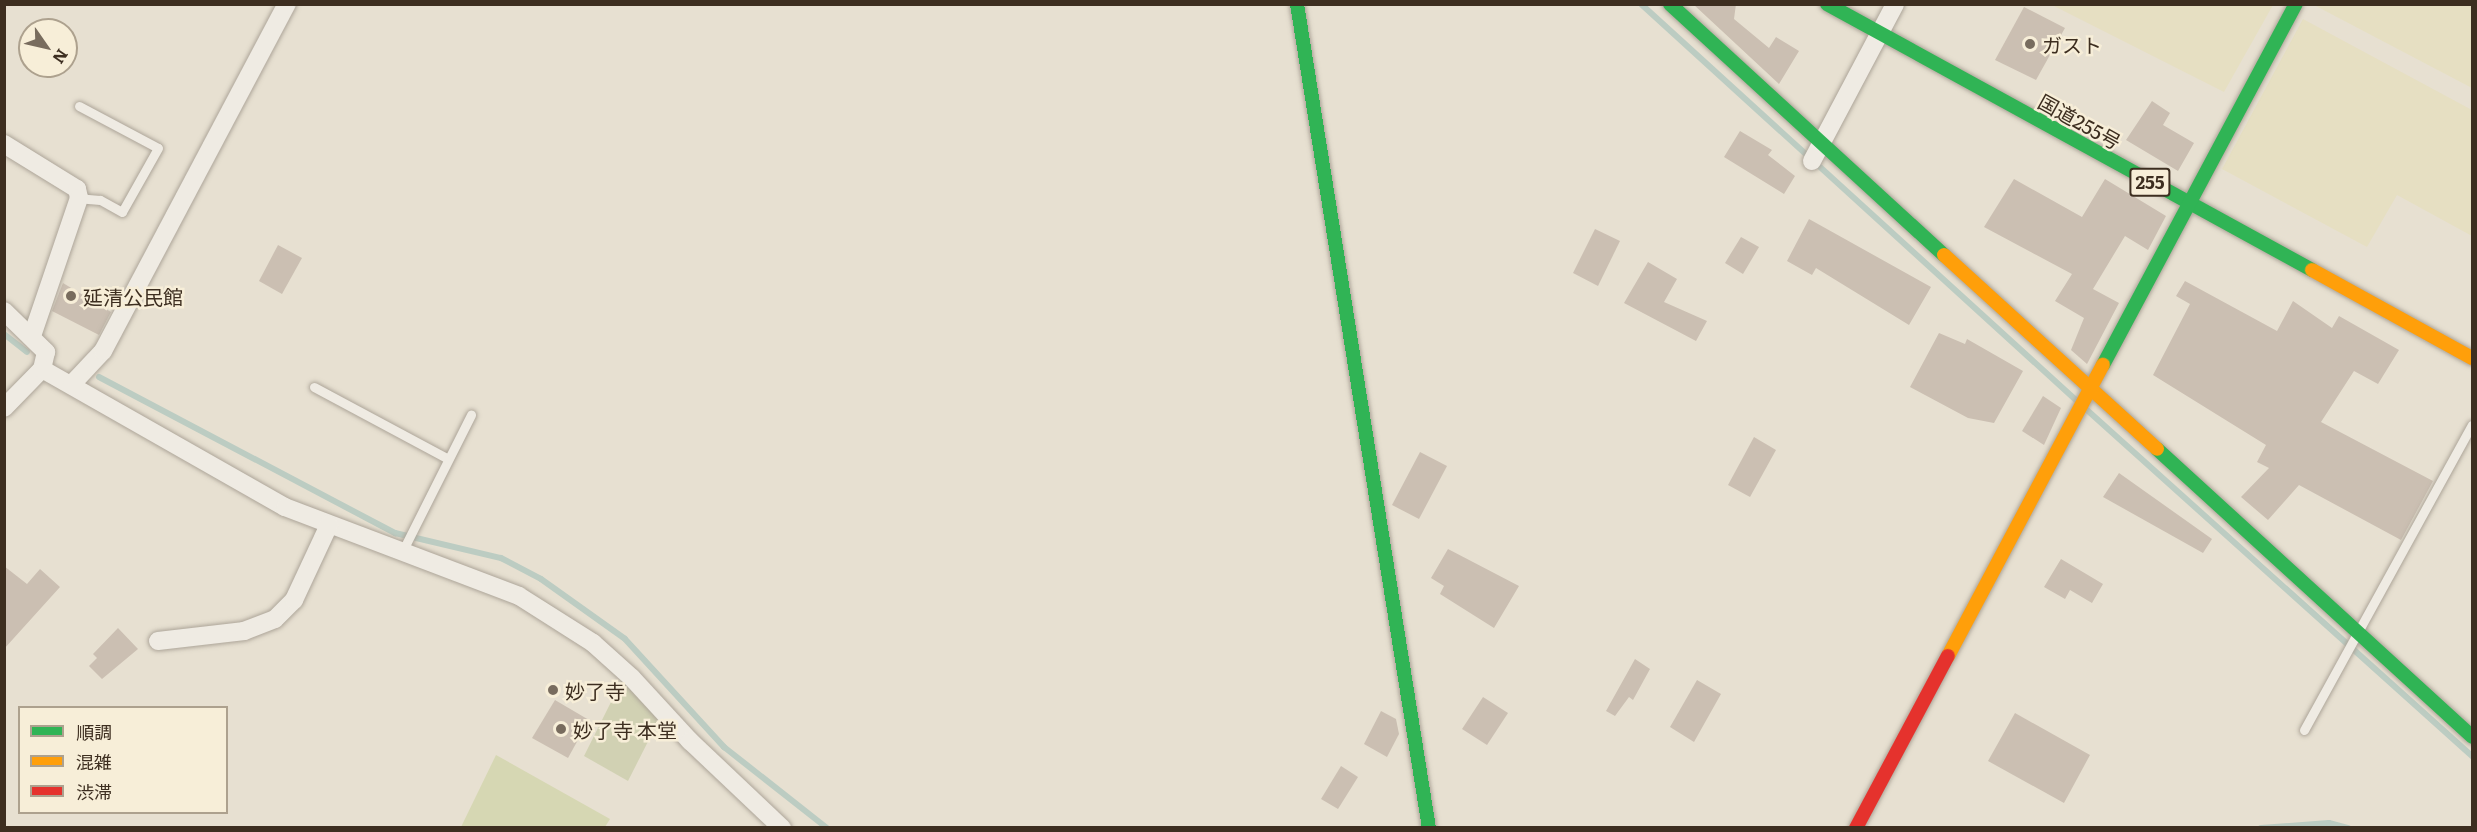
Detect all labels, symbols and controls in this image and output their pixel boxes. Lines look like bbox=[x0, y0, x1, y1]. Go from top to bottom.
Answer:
north arrow bbox=[18, 18, 78, 78]
place label: ガスト bbox=[2042, 32, 2102, 56]
marker: ガスト bbox=[2023, 37, 2037, 51]
text: N bbox=[48, 45, 75, 69]
street label: 国道255号 bbox=[2035, 89, 2125, 153]
road number: 255 bbox=[2129, 167, 2171, 197]
place label: 延清公民館 bbox=[83, 284, 183, 308]
marker: 延清公民館 bbox=[64, 289, 78, 303]
place label: 妙了寺 bbox=[565, 678, 625, 702]
marker: 妙了寺 bbox=[546, 683, 560, 697]
legend bbox=[18, 706, 228, 814]
place label: 妙了寺 本堂 bbox=[573, 717, 677, 741]
text: 順調 bbox=[76, 718, 112, 745]
marker: 妙了寺 本堂 bbox=[554, 722, 568, 736]
text: 混雑 bbox=[76, 748, 112, 775]
text: 渋滞 bbox=[76, 778, 112, 805]

